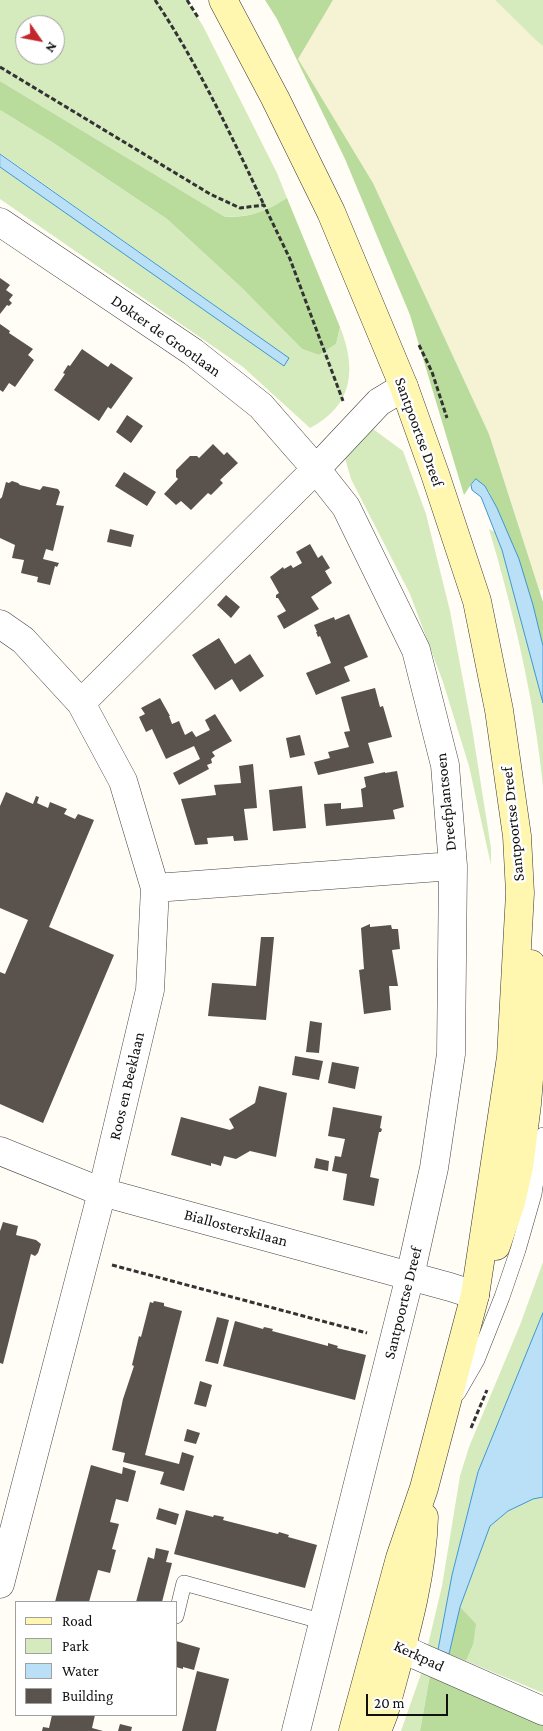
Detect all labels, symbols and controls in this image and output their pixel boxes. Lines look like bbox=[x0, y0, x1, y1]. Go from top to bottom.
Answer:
north arrow bbox=[15, 15, 65, 65]
text: N bbox=[42, 39, 61, 56]
street label: Dokter de Grootlaan bbox=[107, 291, 225, 381]
street label: Santpoortse Dreef bbox=[390, 375, 448, 489]
street label: Dreefplantsoen bbox=[431, 752, 461, 852]
street label: Santpoortse Dreef bbox=[497, 766, 529, 882]
street label: Roos en Beeklaan bbox=[105, 1030, 149, 1142]
street label: Biallosterskilaan bbox=[182, 1205, 290, 1251]
street label: Santpoortse Dreef bbox=[380, 1245, 426, 1361]
legend bbox=[15, 1601, 178, 1716]
text: Road bbox=[62, 1613, 92, 1629]
street label: Kerkpad bbox=[391, 1636, 447, 1676]
text: Park bbox=[62, 1638, 89, 1654]
text: Water bbox=[62, 1663, 99, 1679]
scale bar bbox=[368, 1684, 450, 1716]
text: Building bbox=[62, 1688, 113, 1704]
text: 20 m bbox=[374, 1695, 405, 1711]

